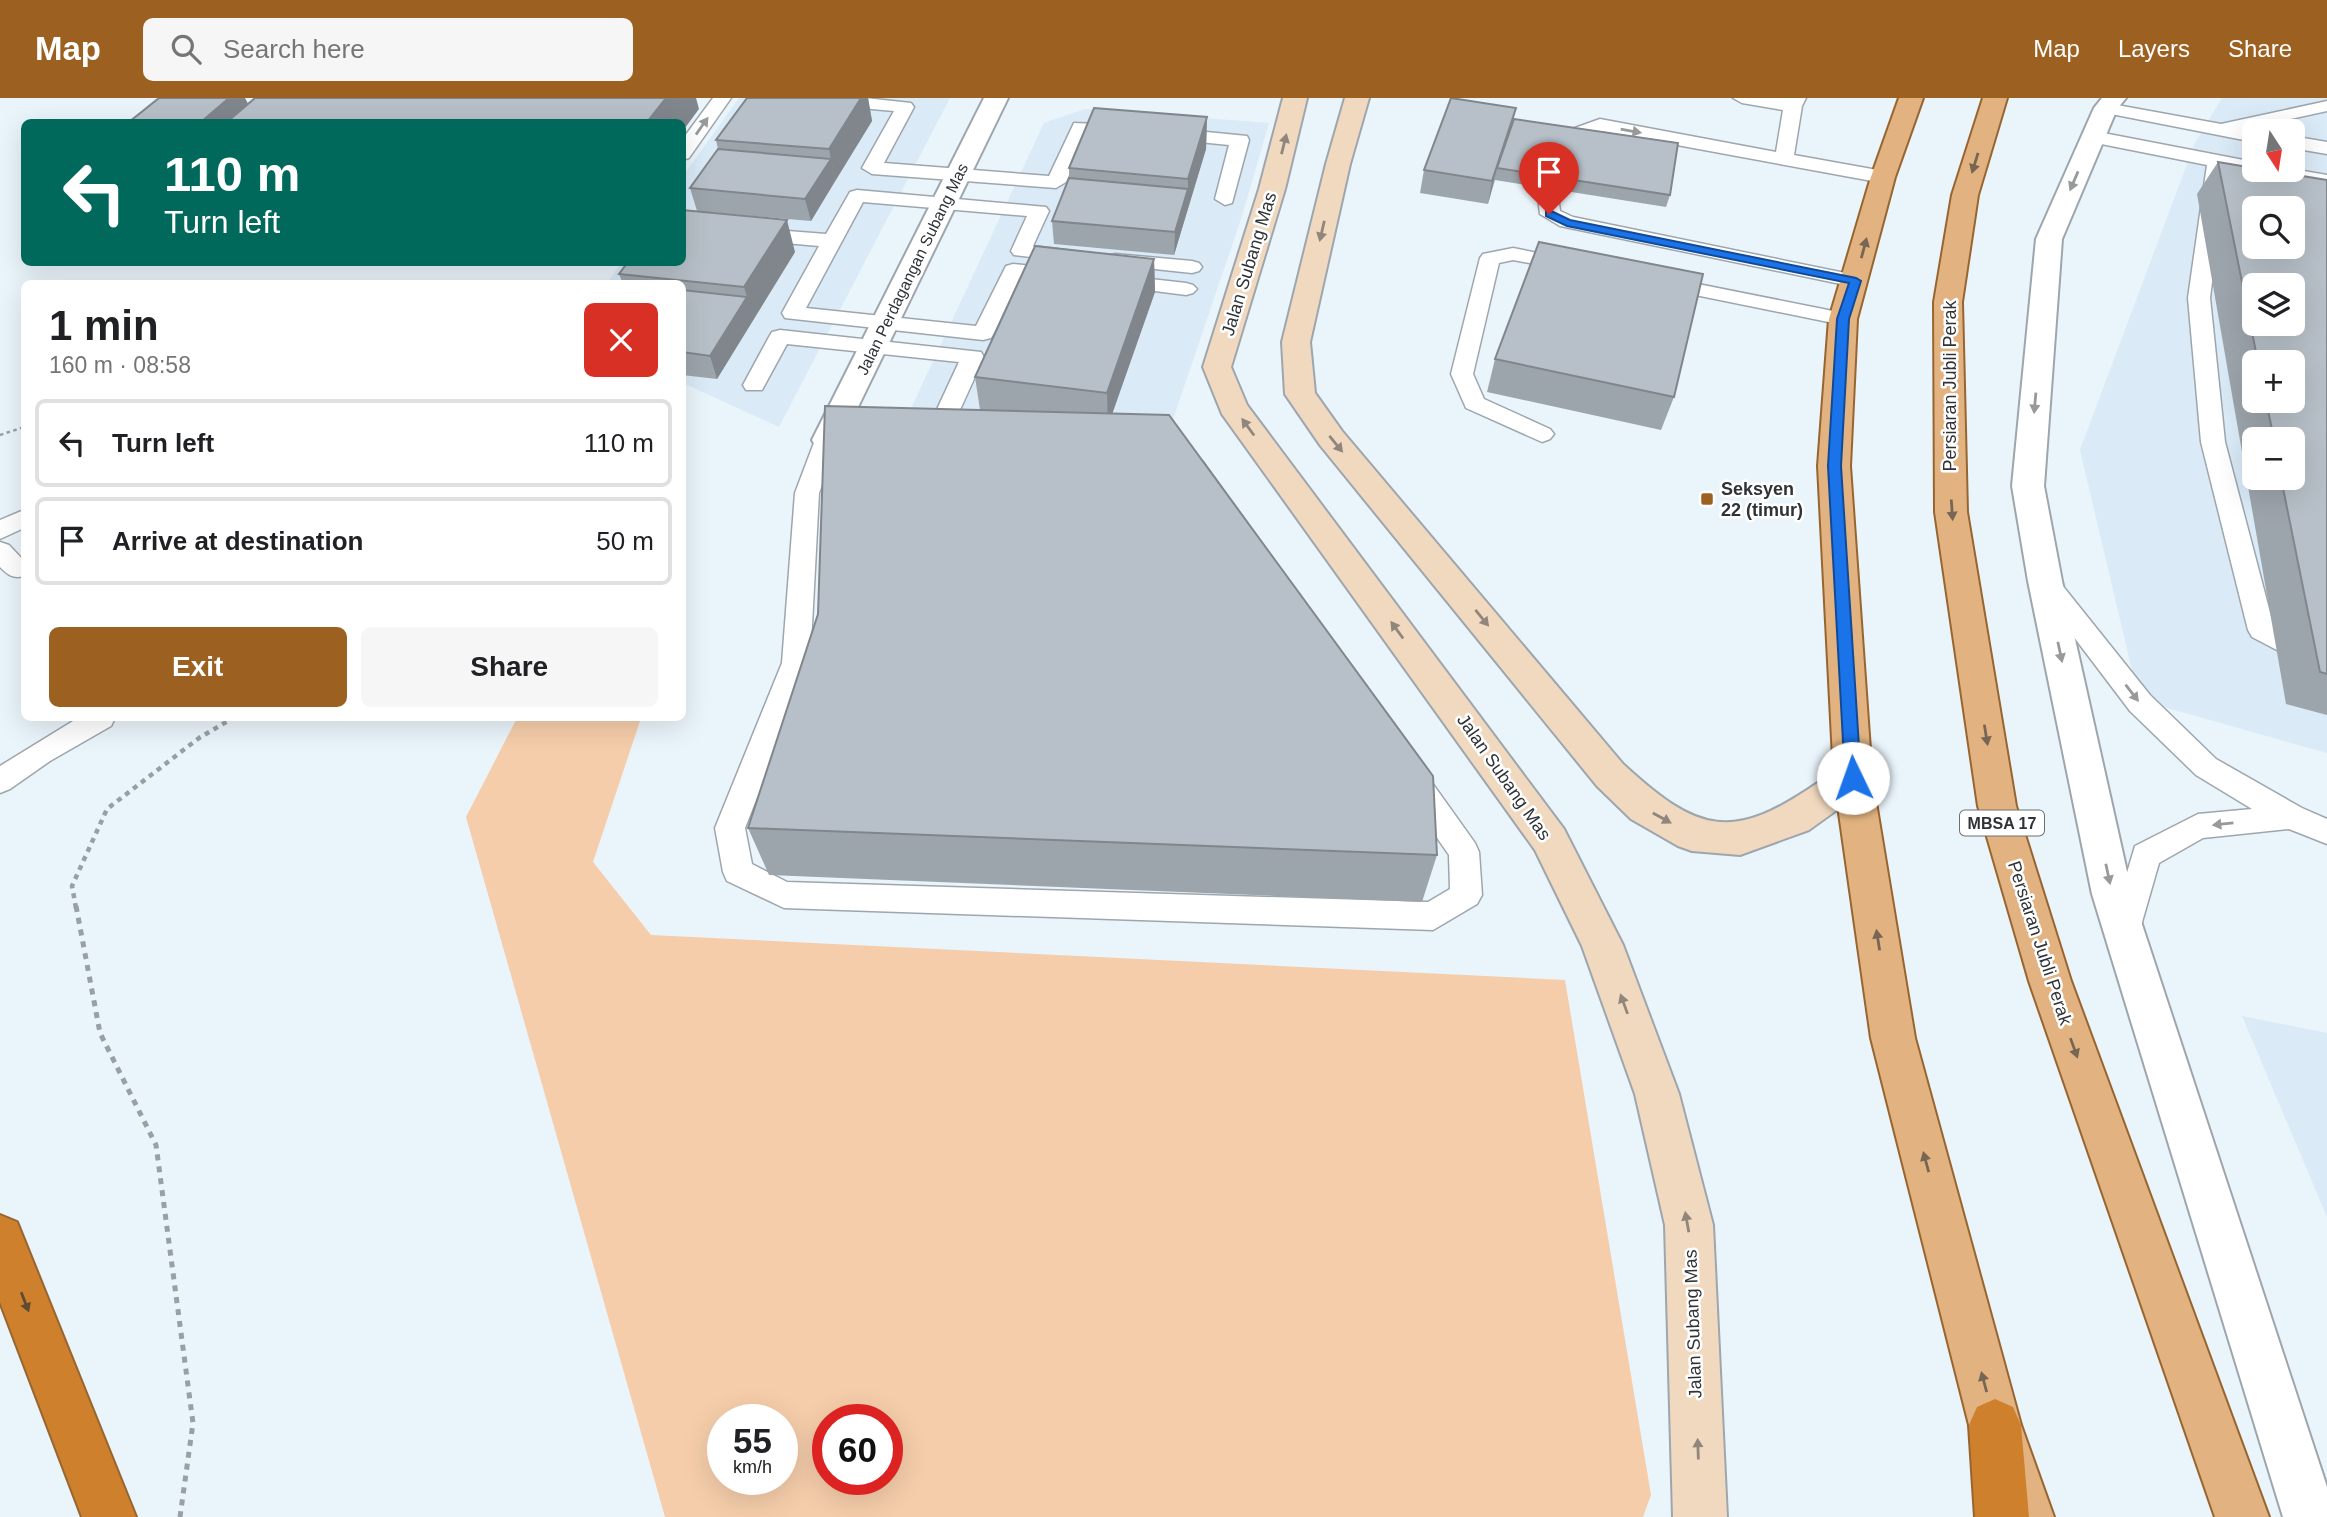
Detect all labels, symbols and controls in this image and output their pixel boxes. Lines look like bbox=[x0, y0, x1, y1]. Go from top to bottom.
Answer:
search box bbox=[143, 18, 633, 81]
text: Map bbox=[35, 30, 101, 67]
icon: search bbox=[167, 30, 205, 68]
text: Search here bbox=[223, 34, 365, 64]
text: Map bbox=[2033, 35, 2080, 62]
text: Layers bbox=[2118, 35, 2190, 62]
text: Share bbox=[2228, 35, 2292, 62]
one-way arrow bbox=[695, 117, 709, 135]
north arrow bbox=[2242, 119, 2305, 182]
map controls bbox=[2242, 119, 2305, 490]
one-way arrow bbox=[1620, 125, 1642, 136]
one-way arrow bbox=[1279, 133, 1290, 155]
pin bbox=[1519, 142, 1579, 214]
icon: left bbox=[49, 147, 140, 238]
text: 110 m bbox=[164, 147, 300, 201]
icon: arrive bbox=[1530, 153, 1568, 191]
one-way arrow bbox=[1969, 153, 1980, 174]
street label: Jalan Perdagangan Subang Mas bbox=[854, 161, 971, 378]
one-way arrow bbox=[2068, 171, 2079, 192]
street label: Jalan Subang Mas bbox=[1218, 190, 1280, 338]
button: search bbox=[2242, 196, 2305, 259]
text: Turn left bbox=[164, 204, 280, 240]
one-way arrow bbox=[1317, 220, 1328, 242]
one-way arrow bbox=[1859, 237, 1870, 259]
button: layers bbox=[2242, 273, 2305, 336]
street label: Persiaran Jubli Perak bbox=[1940, 299, 1960, 472]
text: 1 min bbox=[49, 302, 159, 349]
button: close bbox=[584, 303, 658, 377]
button: + bbox=[2242, 350, 2305, 413]
text: 160 m · 08:58 bbox=[49, 352, 191, 378]
one-way arrow bbox=[2029, 392, 2040, 414]
one-way arrow bbox=[1241, 418, 1255, 436]
icon: left bbox=[53, 424, 91, 462]
button: − bbox=[2242, 427, 2305, 490]
text: Turn left bbox=[112, 428, 214, 458]
text: 110 m bbox=[584, 428, 654, 458]
one-way arrow bbox=[1328, 434, 1343, 452]
place label: Seksyen 22 (timur) bbox=[1721, 479, 1803, 520]
marker: Seksyen 22 (timur) bbox=[1699, 491, 1715, 507]
one-way arrow bbox=[1947, 499, 1958, 521]
icon: arrive bbox=[53, 522, 91, 560]
text: Arrive at destination bbox=[112, 526, 363, 556]
text: 50 m bbox=[596, 526, 654, 556]
one-way arrow bbox=[1474, 609, 1489, 627]
one-way arrow bbox=[1391, 621, 1405, 639]
button: Exit bbox=[49, 627, 347, 707]
button: Share bbox=[361, 627, 658, 707]
one-way arrow bbox=[2054, 641, 2065, 663]
one-way arrow bbox=[2124, 684, 2138, 702]
street label: Jalan Subang Mas bbox=[1453, 710, 1555, 844]
one-way arrow bbox=[1981, 724, 1992, 746]
position arrow bbox=[1816, 741, 1890, 815]
road number: MBSA 17 bbox=[1960, 810, 2044, 836]
one-way arrow bbox=[1653, 812, 1672, 824]
one-way arrow bbox=[2212, 819, 2234, 830]
street label: Persiaran Jubli Perak bbox=[2004, 859, 2076, 1028]
one-way arrow bbox=[2103, 863, 2114, 885]
one-way arrow bbox=[1872, 929, 1883, 951]
one-way arrow bbox=[1618, 993, 1629, 1014]
one-way arrow bbox=[2068, 1037, 2079, 1058]
one-way arrow bbox=[1920, 1151, 1931, 1173]
one-way arrow bbox=[1681, 1211, 1692, 1233]
street label: Jalan Subang Mas bbox=[1680, 1249, 1706, 1399]
one-way arrow bbox=[19, 1292, 30, 1313]
one-way arrow bbox=[1978, 1371, 1989, 1393]
speed limit sign: 60 bbox=[812, 1404, 903, 1495]
text: 55 bbox=[733, 1421, 772, 1460]
one-way arrow bbox=[1692, 1438, 1703, 1460]
text: km/h bbox=[733, 1457, 772, 1477]

